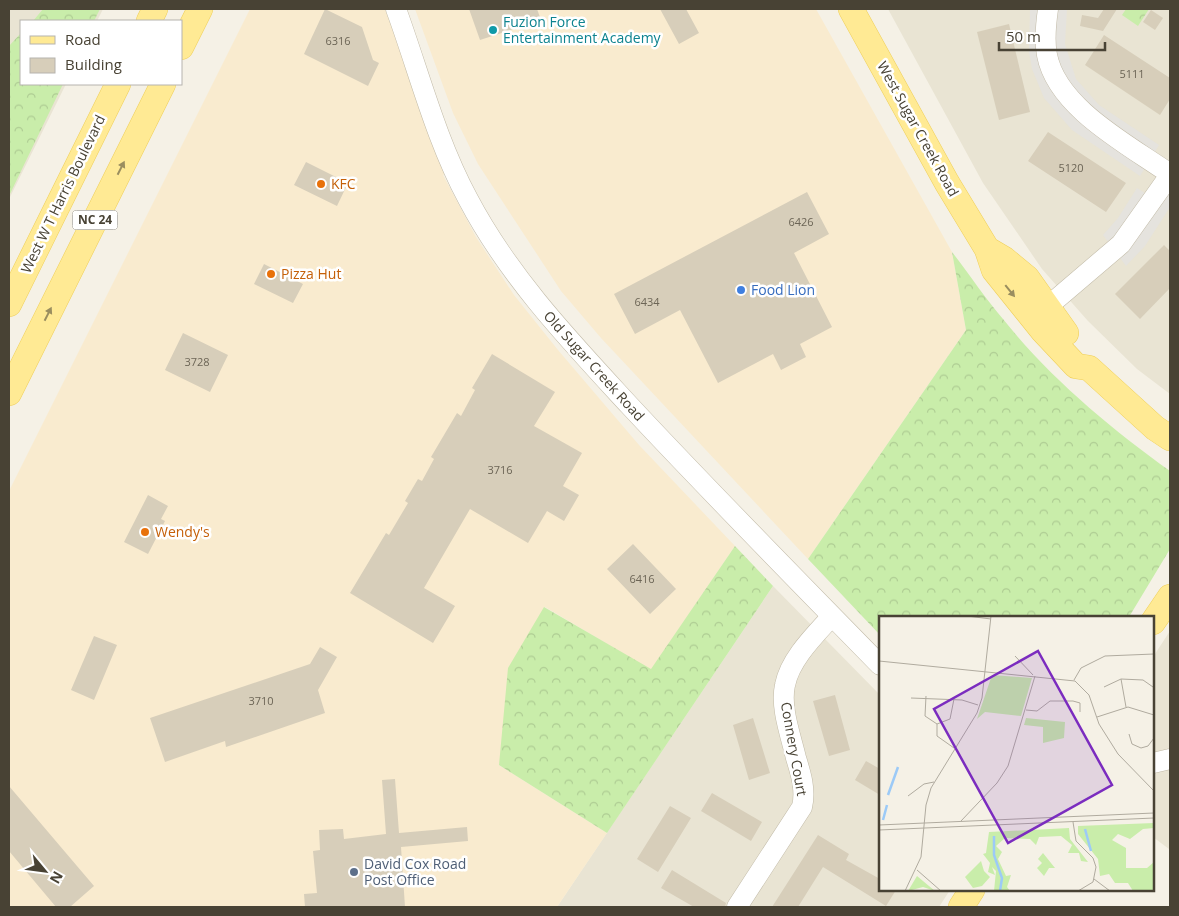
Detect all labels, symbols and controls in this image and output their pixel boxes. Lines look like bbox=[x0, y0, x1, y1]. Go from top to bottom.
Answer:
place label: Fuzion Force Entertainment Academy bbox=[503, 12, 662, 47]
legend bbox=[20, 20, 182, 85]
scale bar bbox=[999, 20, 1105, 52]
marker: Fuzion Force Entertainment Academy bbox=[487, 24, 499, 36]
text: 50 m bbox=[1006, 26, 1041, 46]
text: Road bbox=[65, 29, 101, 49]
house number: 6316 bbox=[325, 33, 351, 48]
text: Building bbox=[65, 54, 122, 74]
street label: West Sugar Creek Road bbox=[873, 58, 964, 200]
house number: 5111 bbox=[1119, 66, 1145, 81]
street label: West W T Harris Boulevard bbox=[16, 111, 109, 276]
house number: 5120 bbox=[1058, 160, 1084, 175]
one-way arrow bbox=[117, 161, 125, 175]
place label: KFC bbox=[331, 174, 356, 193]
marker: KFC bbox=[315, 178, 327, 190]
road number: NC 24 bbox=[72, 210, 118, 230]
house number: 6426 bbox=[788, 214, 814, 229]
place label: Pizza Hut bbox=[281, 264, 341, 283]
marker: Pizza Hut bbox=[265, 268, 277, 280]
place label: Food Lion bbox=[751, 280, 815, 299]
marker: Food Lion bbox=[735, 284, 747, 296]
one-way arrow bbox=[1004, 284, 1015, 297]
house number: 6434 bbox=[634, 294, 660, 309]
one-way arrow bbox=[44, 306, 52, 321]
street label: Old Sugar Creek Road bbox=[540, 306, 649, 425]
house number: 3728 bbox=[184, 354, 210, 369]
house number: 3716 bbox=[487, 462, 513, 477]
place label: Wendy's bbox=[155, 522, 210, 541]
marker: Wendy's bbox=[139, 526, 151, 538]
house number: 6416 bbox=[629, 571, 655, 586]
inset map bbox=[879, 616, 1154, 891]
house number: 3710 bbox=[248, 693, 274, 708]
street label: Connery Court bbox=[777, 700, 812, 797]
north arrow bbox=[20, 846, 70, 896]
place label: David Cox Road Post Office bbox=[364, 854, 466, 889]
marker: David Cox Road Post Office bbox=[348, 866, 360, 878]
text: N bbox=[46, 868, 68, 887]

